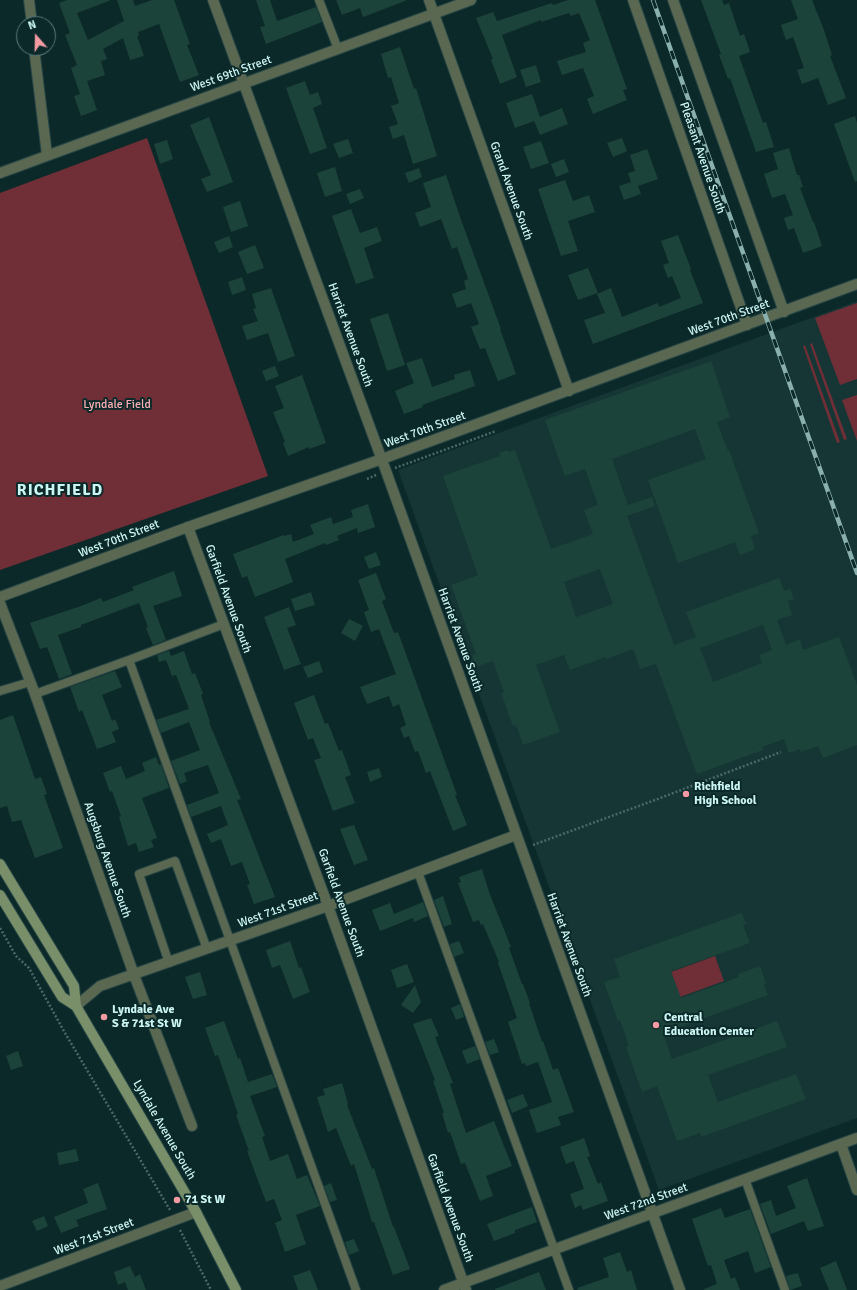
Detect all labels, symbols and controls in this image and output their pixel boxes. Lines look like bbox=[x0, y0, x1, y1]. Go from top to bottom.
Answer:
north arrow bbox=[16, 16, 56, 56]
text: N bbox=[26, 18, 38, 33]
street label: West 69th Street bbox=[188, 53, 274, 95]
street label: Pleasant Avenue South bbox=[676, 100, 728, 216]
street label: Grand Avenue South bbox=[486, 140, 536, 242]
street label: Harriet Avenue South bbox=[324, 281, 376, 389]
street label: West 70th Street bbox=[686, 297, 772, 339]
park label: Lyndale Field bbox=[83, 398, 151, 412]
street label: West 70th Street bbox=[382, 409, 468, 451]
district label: RICHFIELD bbox=[17, 481, 103, 501]
street label: West 70th Street bbox=[77, 517, 161, 561]
street label: Garfield Avenue South bbox=[202, 543, 254, 655]
street label: Harriet Avenue South bbox=[434, 586, 486, 694]
place label: Richfield High School bbox=[694, 780, 757, 808]
marker: Richfield High School bbox=[681, 789, 691, 799]
street label: Augsburg Avenue South bbox=[80, 800, 134, 920]
street label: Garfield Avenue South bbox=[315, 847, 367, 959]
street label: West 71st Street bbox=[236, 889, 320, 931]
street label: Harriet Avenue South bbox=[543, 891, 595, 999]
place label: Lyndale Ave S & 71st St W bbox=[112, 1003, 182, 1031]
place label: Central Education Center bbox=[664, 1011, 754, 1039]
marker: Lyndale Ave S & 71st St W bbox=[99, 1012, 109, 1022]
marker: Central Education Center bbox=[651, 1020, 661, 1030]
street label: Lyndale Avenue South bbox=[130, 1078, 198, 1182]
street label: Garfield Avenue South bbox=[424, 1152, 476, 1264]
street label: West 72nd Street bbox=[602, 1180, 690, 1224]
place label: 71 St W bbox=[185, 1193, 225, 1207]
marker: 71 St W bbox=[172, 1195, 182, 1205]
street label: West 71st Street bbox=[52, 1215, 136, 1259]

